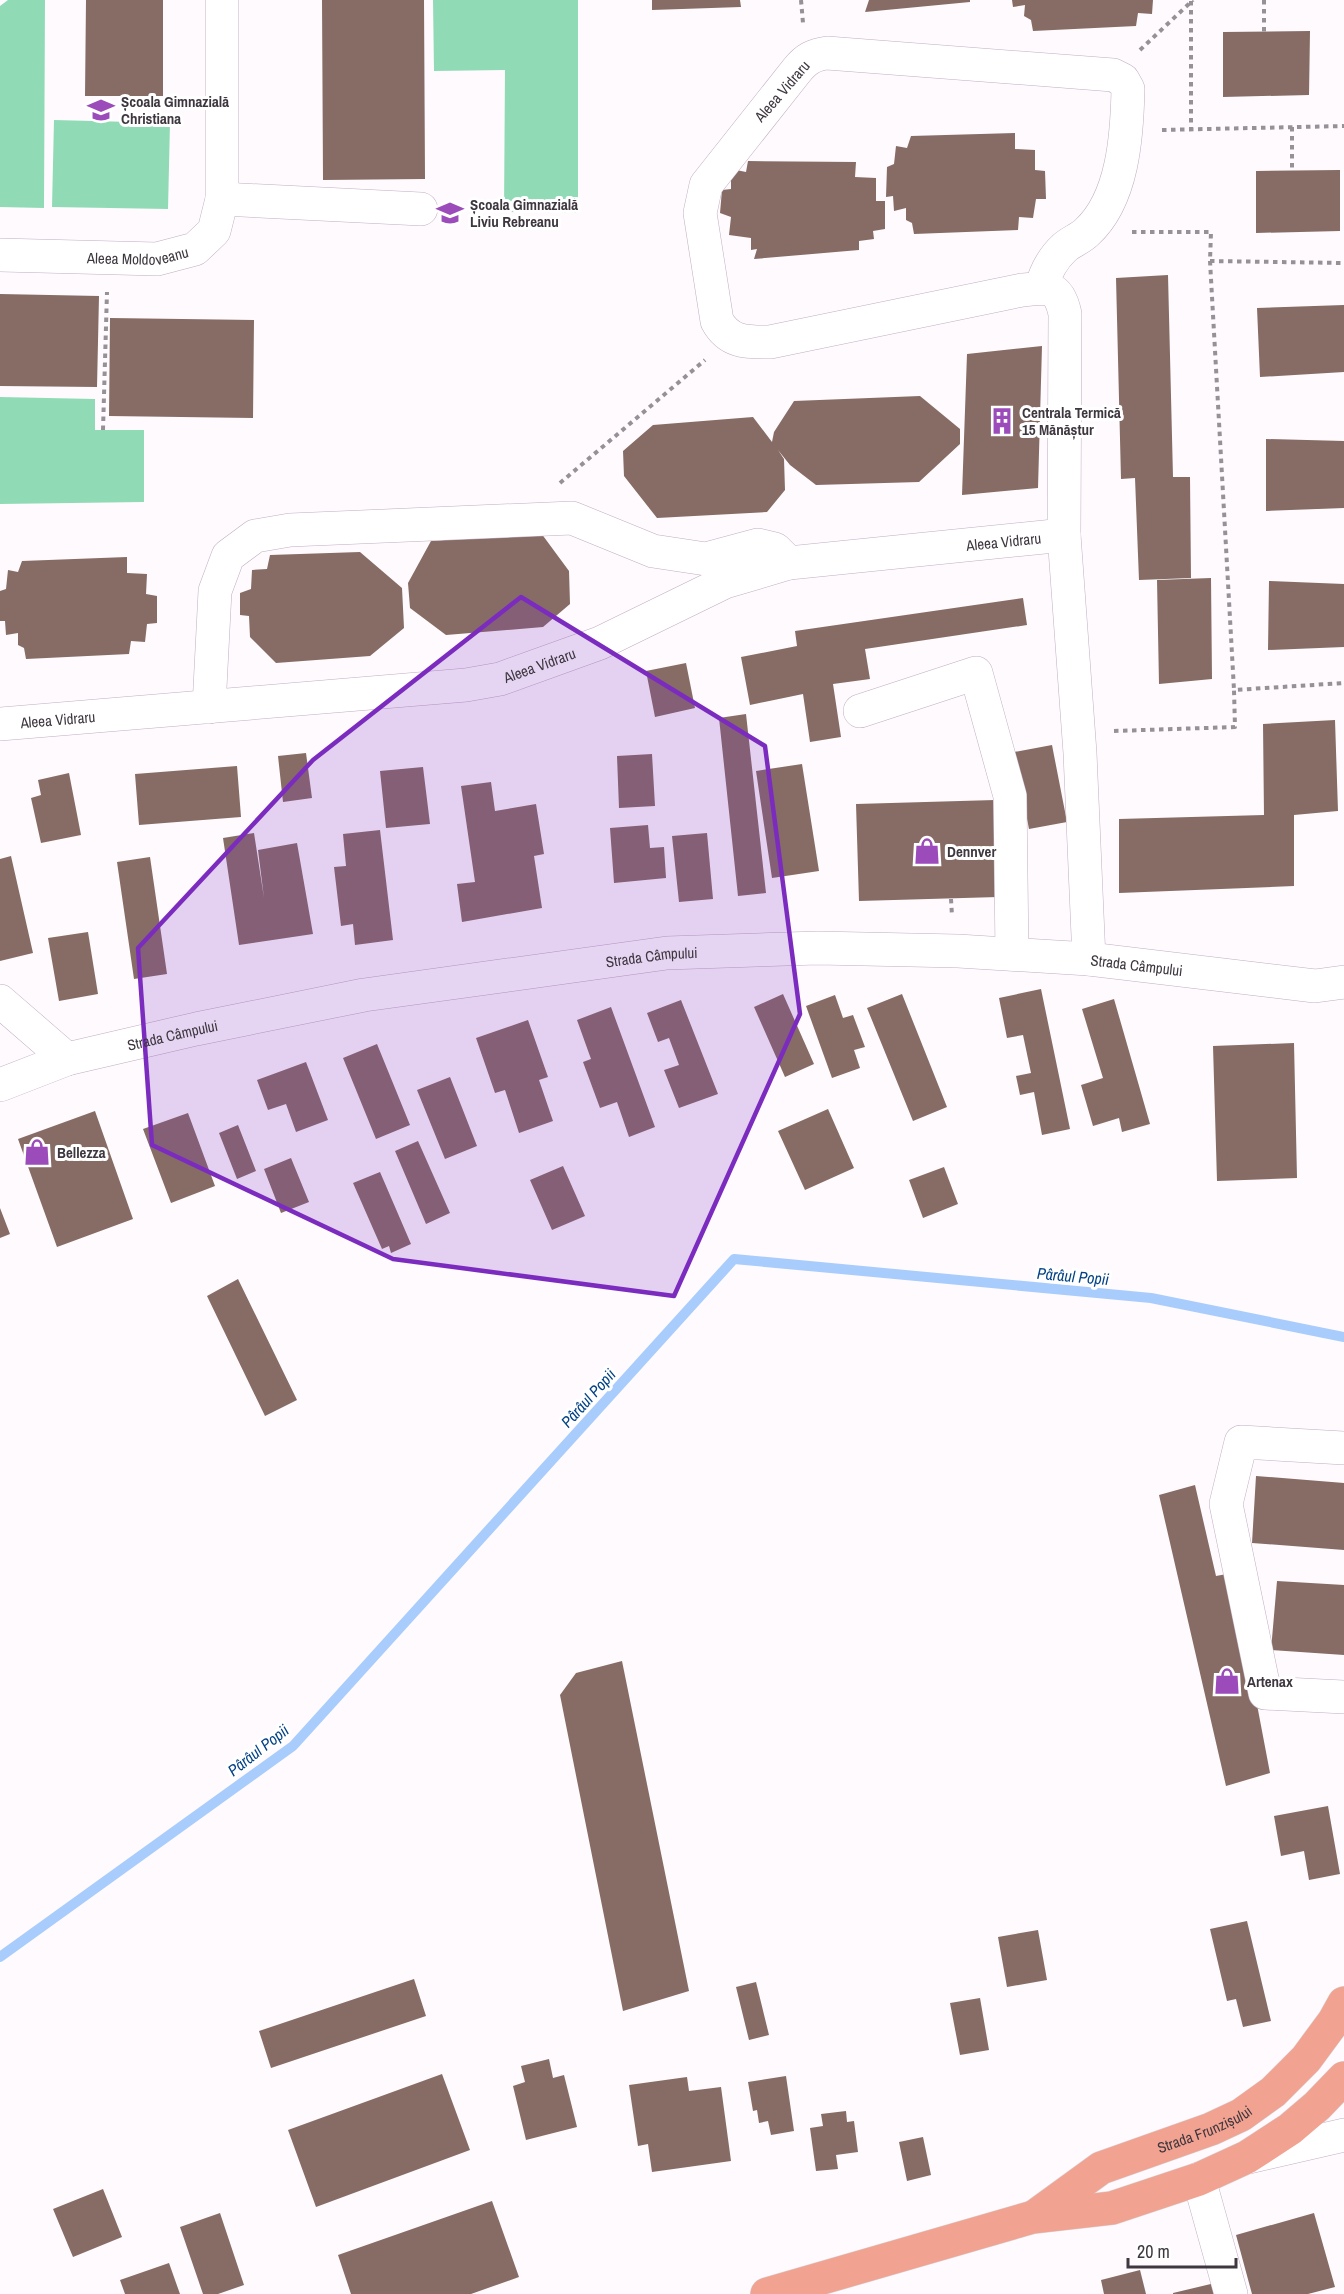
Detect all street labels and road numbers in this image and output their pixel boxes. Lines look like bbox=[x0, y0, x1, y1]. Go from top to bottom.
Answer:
street label: Aleea Vidraru bbox=[749, 56, 815, 127]
street label: Aleea Moldoveanu bbox=[86, 241, 191, 270]
street label: Aleea Vidraru bbox=[964, 527, 1042, 555]
street label: Aleea Vidraru bbox=[500, 642, 578, 688]
street label: Aleea Vidraru bbox=[19, 706, 96, 733]
street label: Strada Câmpului bbox=[604, 941, 698, 972]
street label: Strada Câmpului bbox=[1090, 949, 1184, 981]
street label: Strada Câmpului bbox=[125, 1014, 220, 1055]
street label: Strada Frunzișului bbox=[1154, 2100, 1256, 2158]

